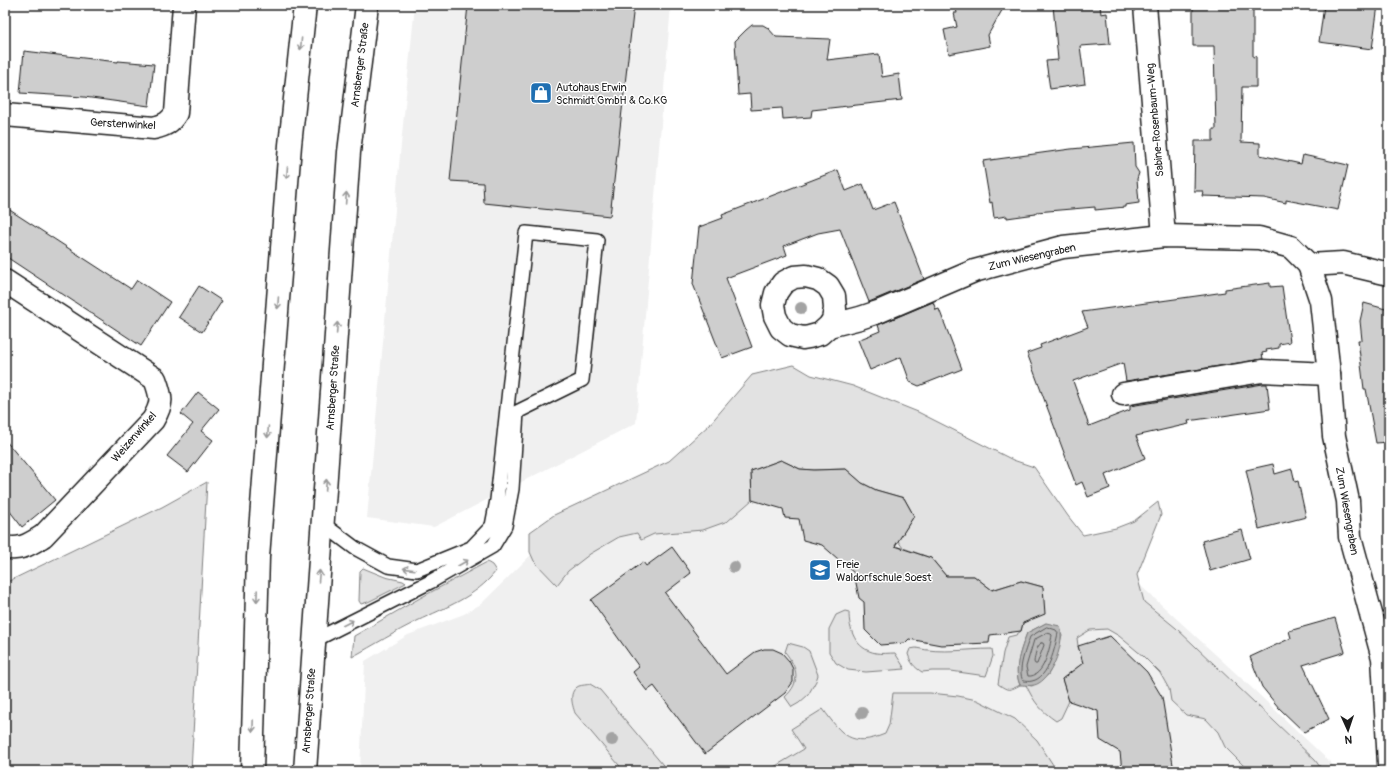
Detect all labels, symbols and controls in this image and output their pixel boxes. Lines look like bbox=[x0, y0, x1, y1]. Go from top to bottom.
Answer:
street label: Arnsberger Straße bbox=[348, 21, 372, 108]
one-way arrow bbox=[297, 37, 305, 50]
street label: Sabine-Rosenbaum-Weg bbox=[1144, 62, 1166, 177]
shop icon: Autohaus Erwin Schmidt GmbH & Co.KG bbox=[528, 80, 554, 106]
place label: Autohaus Erwin Schmidt GmbH & Co.KG bbox=[556, 81, 667, 107]
street label: Gerstenwinkel bbox=[90, 116, 156, 132]
one-way arrow bbox=[284, 166, 291, 179]
one-way arrow bbox=[343, 192, 350, 205]
street label: Zum Wiesengraben bbox=[987, 241, 1077, 273]
one-way arrow bbox=[274, 296, 281, 309]
one-way arrow bbox=[333, 322, 341, 335]
street label: Arnsberger Straße bbox=[324, 344, 342, 431]
street label: Weizenwinkel bbox=[109, 409, 159, 465]
one-way arrow bbox=[264, 425, 271, 438]
street label: Zum Wiesengraben bbox=[1333, 466, 1361, 556]
one-way arrow bbox=[322, 479, 329, 492]
school or university icon: Freie Waldorfschule Soest bbox=[807, 557, 833, 583]
place label: Freie Waldorfschule Soest bbox=[836, 558, 932, 584]
one-way arrow bbox=[457, 559, 469, 567]
one-way arrow bbox=[403, 565, 416, 573]
one-way arrow bbox=[315, 570, 322, 583]
one-way arrow bbox=[253, 589, 261, 602]
one-way arrow bbox=[342, 619, 354, 626]
street label: Arnsberger Straße bbox=[300, 667, 318, 754]
north arrow bbox=[1328, 710, 1368, 750]
one-way arrow bbox=[250, 719, 257, 732]
text: N bbox=[1344, 733, 1353, 746]

